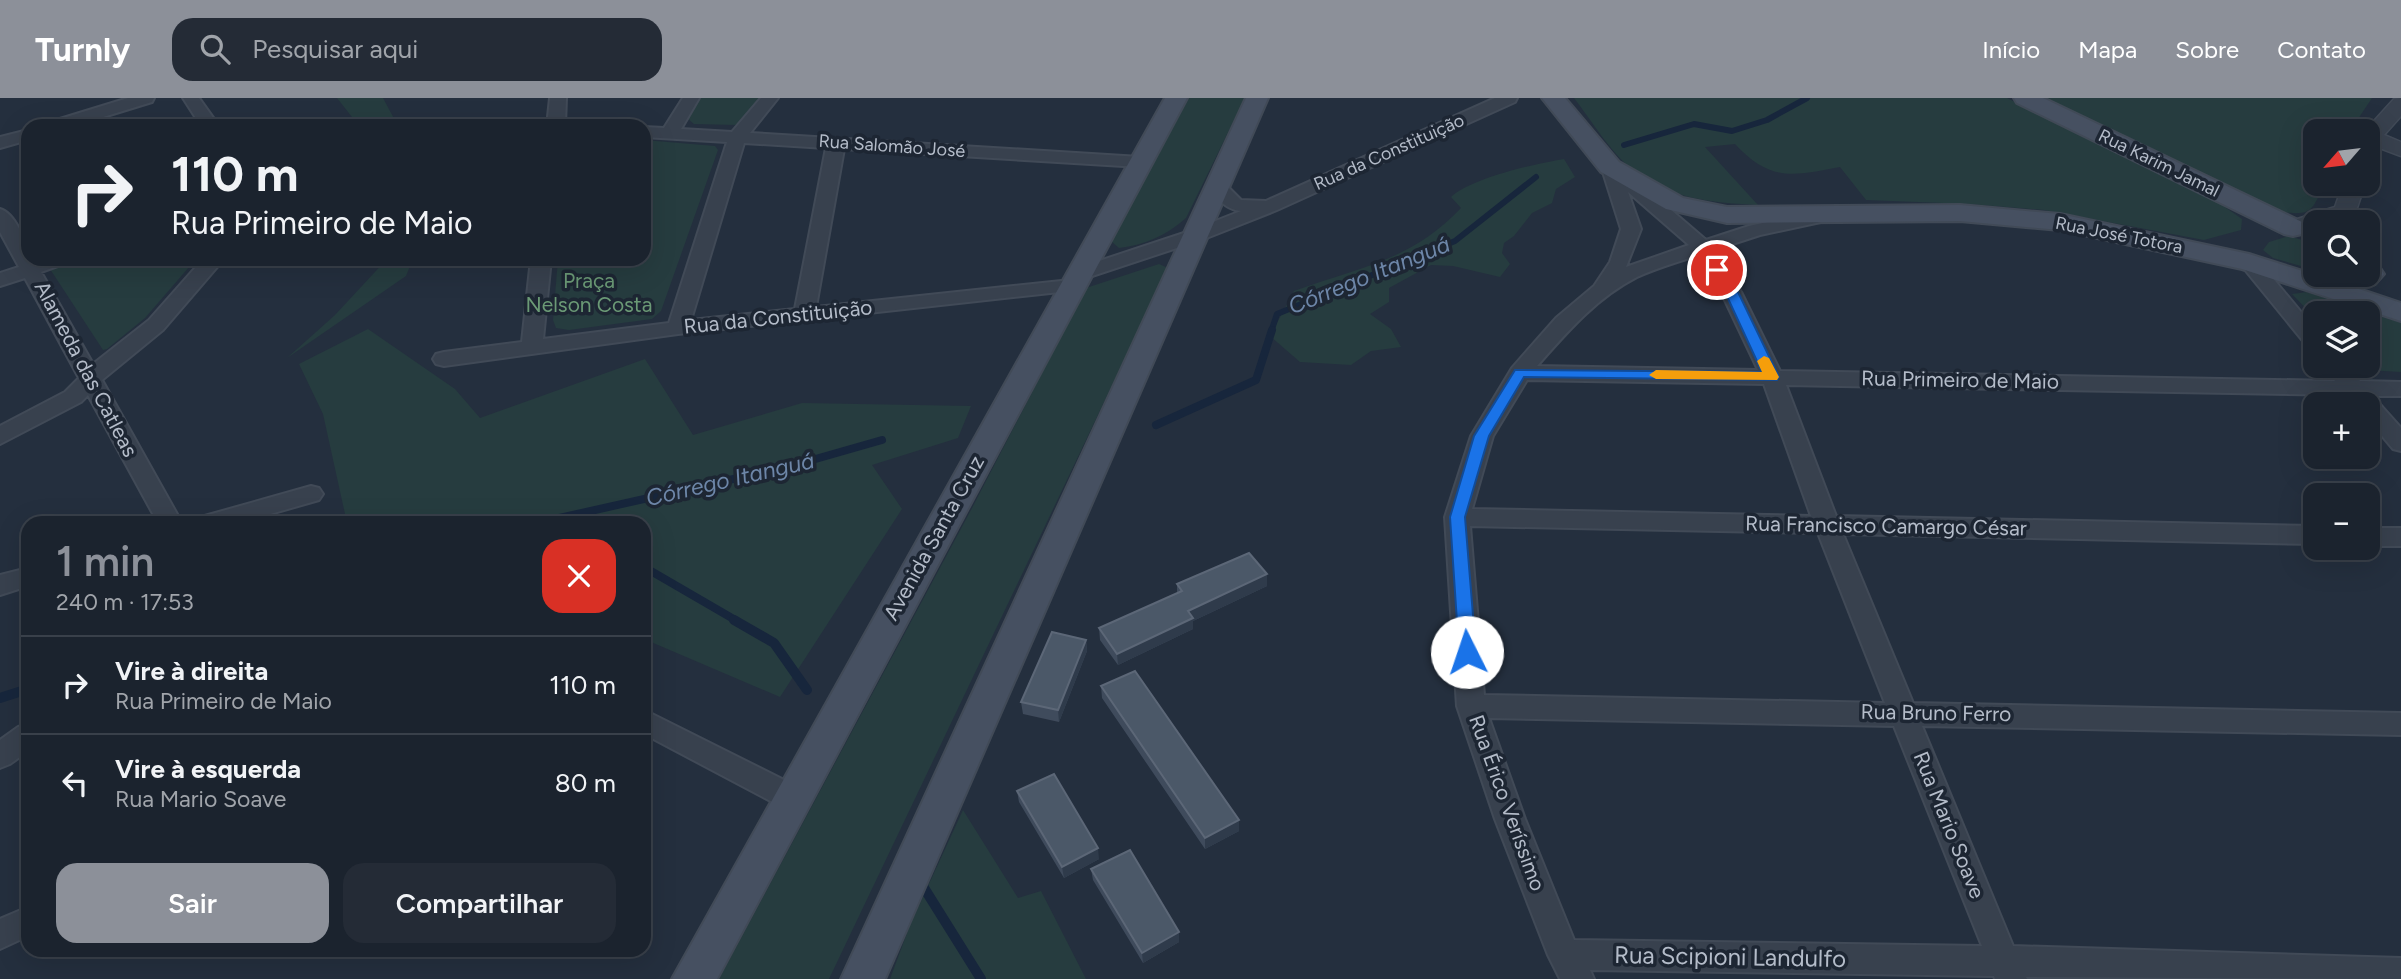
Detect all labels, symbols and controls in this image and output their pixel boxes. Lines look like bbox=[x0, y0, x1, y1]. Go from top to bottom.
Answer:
search box bbox=[172, 18, 662, 81]
text: Turnly bbox=[35, 30, 130, 69]
icon: search bbox=[196, 30, 234, 68]
text: Pesquisar aqui bbox=[252, 33, 418, 65]
text: Início bbox=[1982, 35, 2040, 64]
text: Mapa bbox=[2078, 35, 2137, 64]
text: Sobre bbox=[2175, 35, 2239, 64]
text: Contato bbox=[2277, 35, 2366, 64]
street label: Rua da Constituição bbox=[1310, 109, 1468, 195]
north arrow bbox=[2303, 119, 2380, 196]
map controls bbox=[2303, 119, 2380, 560]
street label: Rua Karim Jamal bbox=[2095, 124, 2223, 202]
street label: Rua Salomão José bbox=[818, 130, 966, 162]
text: 110 m bbox=[171, 144, 299, 203]
icon: right bbox=[56, 147, 147, 238]
text: Rua Primeiro de Maio bbox=[171, 204, 473, 242]
button: search bbox=[2303, 210, 2380, 287]
street label: Rua José Totora bbox=[2054, 212, 2184, 258]
water label: Córrego Itanguá bbox=[1284, 230, 1454, 320]
pin bbox=[1687, 240, 1747, 300]
icon: arrive bbox=[1698, 251, 1736, 289]
park label: Praça Nelson Costa bbox=[526, 268, 652, 317]
street label: Alameda das Catleas bbox=[30, 277, 143, 461]
street label: Rua da Constituição bbox=[682, 294, 873, 339]
button: layers bbox=[2303, 301, 2380, 378]
street label: Rua Primeiro de Maio bbox=[1861, 365, 2059, 394]
button: + bbox=[2303, 392, 2380, 469]
water label: Córrego Itanguá bbox=[643, 446, 817, 512]
street label: Avenida Santa Cruz bbox=[878, 451, 989, 624]
button: − bbox=[2303, 483, 2380, 560]
street label: Rua Francisco Camargo César bbox=[1745, 511, 2027, 540]
text: 1 min bbox=[56, 536, 154, 587]
button: close bbox=[542, 539, 616, 613]
text: 240 m · 17:53 bbox=[56, 588, 194, 616]
position arrow bbox=[1430, 615, 1504, 689]
text: Vire à direita bbox=[115, 655, 268, 687]
icon: right bbox=[56, 666, 94, 704]
text: 110 m bbox=[549, 669, 616, 701]
text: Rua Primeiro de Maio bbox=[115, 687, 332, 715]
street label: Rua Bruno Ferro bbox=[1860, 699, 2012, 726]
street label: Rua Érico Veríssimo bbox=[1464, 711, 1551, 894]
street label: Rua Mario Soave bbox=[1909, 748, 1990, 902]
text: Vire à esquerda bbox=[115, 753, 301, 785]
icon: left bbox=[56, 764, 94, 802]
text: 80 m bbox=[555, 767, 616, 799]
text: Rua Mario Soave bbox=[115, 785, 286, 813]
button: Sair bbox=[56, 863, 329, 943]
button: Compartilhar bbox=[343, 863, 616, 943]
street label: Rua Scipioni Landulfo bbox=[1614, 940, 1846, 973]

